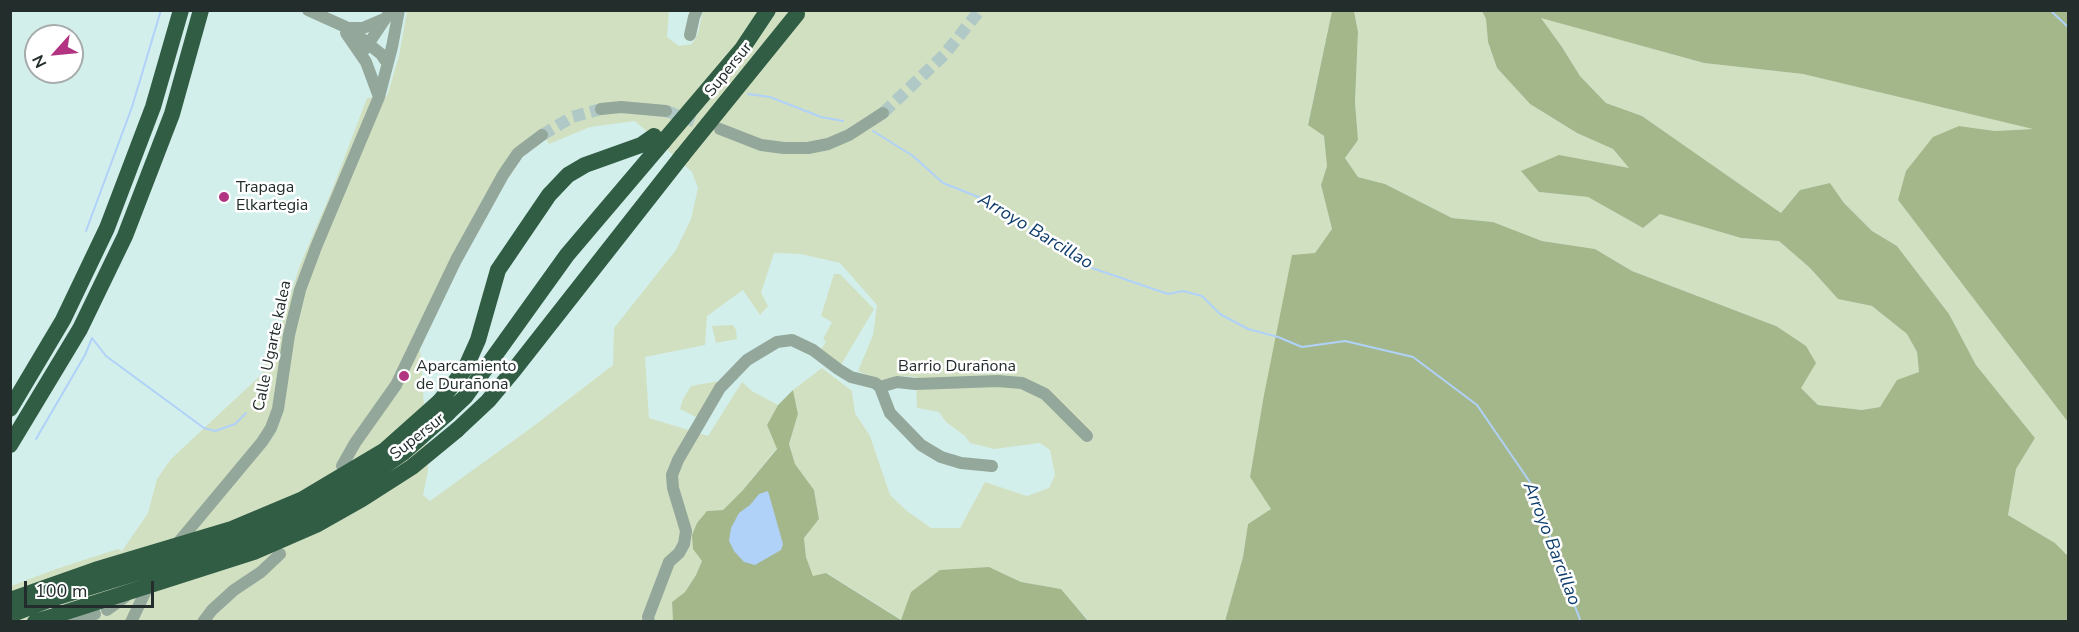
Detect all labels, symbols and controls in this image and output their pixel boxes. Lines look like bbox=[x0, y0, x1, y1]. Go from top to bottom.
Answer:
north arrow bbox=[24, 24, 84, 84]
street label: Supersur bbox=[701, 39, 757, 101]
text: N bbox=[27, 51, 52, 72]
place label: Trapaga Elkartegia bbox=[236, 178, 308, 216]
water label: Arroyo Barcillao bbox=[974, 189, 1096, 275]
marker: Trapaga Elkartegia bbox=[217, 190, 231, 204]
street label: Calle Ugarte kalea bbox=[250, 279, 296, 413]
place label: Aparcamiento de Durañona bbox=[416, 357, 516, 395]
street label: Barrio Durañona bbox=[898, 357, 1016, 377]
marker: Aparcamiento de Durañona bbox=[397, 369, 411, 383]
street label: Supersur bbox=[387, 410, 449, 464]
water label: Arroyo Barcillao bbox=[1518, 479, 1584, 609]
scale bar bbox=[27, 569, 158, 607]
text: 100 m bbox=[35, 579, 87, 603]

